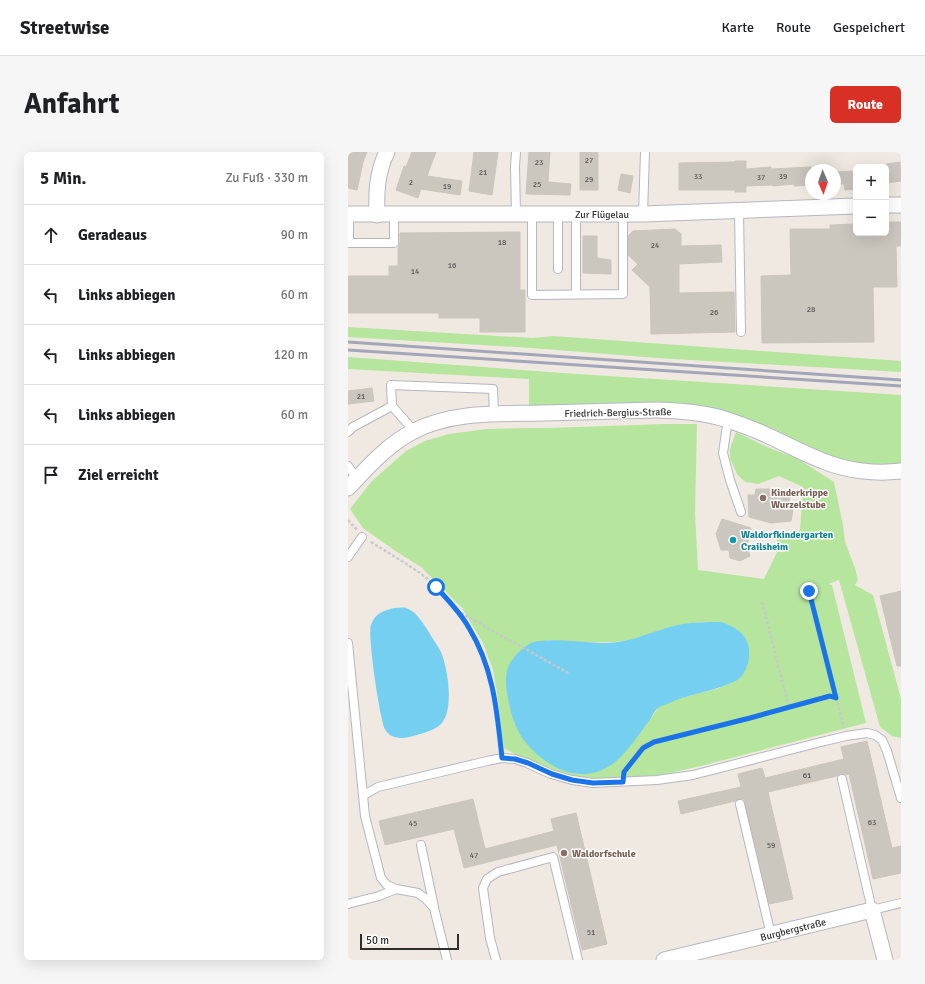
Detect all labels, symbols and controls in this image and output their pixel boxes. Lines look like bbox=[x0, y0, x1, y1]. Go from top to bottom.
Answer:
text: Streetwise bbox=[20, 16, 110, 40]
text: Karte bbox=[721, 19, 754, 36]
text: Route bbox=[776, 19, 811, 36]
text: Gespeichert bbox=[833, 19, 905, 36]
button: Route bbox=[830, 86, 901, 123]
text: Anfahrt bbox=[24, 87, 120, 121]
house number: 27 bbox=[585, 155, 593, 165]
house number: 23 bbox=[535, 157, 543, 167]
north arrow bbox=[805, 164, 841, 200]
map controls bbox=[853, 164, 889, 236]
button: + bbox=[853, 164, 889, 200]
house number: 21 bbox=[479, 167, 487, 177]
text: 5 Min. bbox=[40, 168, 86, 189]
text: Zu Fuß · 330 m bbox=[225, 170, 308, 186]
house number: 33 bbox=[694, 171, 702, 181]
house number: 39 bbox=[779, 171, 787, 181]
house number: 37 bbox=[757, 172, 765, 182]
house number: 29 bbox=[585, 174, 593, 184]
house number: 2 bbox=[409, 177, 413, 187]
house number: 25 bbox=[533, 179, 541, 189]
house number: 19 bbox=[443, 181, 451, 191]
button: − bbox=[853, 200, 889, 236]
street label: Zur Flügelau bbox=[575, 209, 629, 221]
icon: ahead bbox=[40, 224, 62, 246]
text: Geradeaus bbox=[78, 226, 147, 244]
text: 90 m bbox=[281, 227, 308, 243]
house number: 18 bbox=[498, 237, 506, 247]
house number: 24 bbox=[651, 240, 660, 250]
house number: 16 bbox=[448, 260, 456, 270]
house number: 14 bbox=[411, 266, 420, 276]
icon: left bbox=[40, 284, 62, 306]
text: Links abbiegen bbox=[78, 286, 175, 304]
text: 60 m bbox=[281, 287, 308, 303]
house number: 28 bbox=[807, 304, 815, 314]
house number: 26 bbox=[710, 307, 718, 317]
icon: left bbox=[40, 344, 62, 366]
text: Links abbiegen bbox=[78, 346, 175, 364]
text: 120 m bbox=[274, 347, 308, 363]
house number: 21 bbox=[357, 391, 365, 401]
icon: left bbox=[40, 404, 62, 426]
text: Links abbiegen bbox=[78, 406, 175, 424]
street label: Friedrich-Bergius-Straße bbox=[564, 406, 672, 420]
text: 60 m bbox=[281, 407, 308, 423]
icon: arrive bbox=[40, 464, 62, 486]
text: Ziel erreicht bbox=[78, 466, 159, 484]
place label: Kinderkrippe Wurzelstube bbox=[771, 487, 828, 511]
marker: Kinderkrippe Wurzelstube bbox=[758, 493, 768, 503]
place label: Waldorfkindergarten Crailsheim bbox=[741, 529, 834, 553]
marker: Waldorfkindergarten Crailsheim bbox=[728, 535, 738, 545]
route start bbox=[427, 578, 445, 596]
route end bbox=[800, 582, 818, 600]
house number: 61 bbox=[803, 770, 811, 780]
house number: 63 bbox=[868, 817, 876, 827]
house number: 45 bbox=[409, 818, 417, 828]
house number: 59 bbox=[767, 840, 775, 850]
marker: Waldorfschule bbox=[559, 848, 569, 858]
place label: Waldorfschule bbox=[572, 848, 636, 860]
house number: 47 bbox=[470, 850, 478, 860]
street label: Burgbergstraße bbox=[759, 916, 827, 944]
house number: 51 bbox=[587, 927, 595, 937]
scale bar bbox=[360, 932, 459, 951]
text: 50 m bbox=[366, 934, 389, 947]

